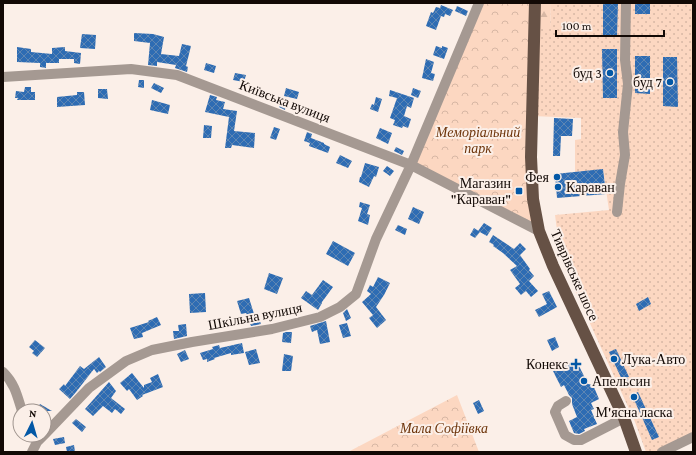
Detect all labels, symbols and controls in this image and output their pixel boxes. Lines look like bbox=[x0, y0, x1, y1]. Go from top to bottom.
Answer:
scale bar bbox=[556, 12, 664, 38]
text: 100 m bbox=[562, 19, 592, 33]
place label: буд 3 bbox=[573, 65, 602, 81]
marker: буд 3 bbox=[605, 68, 615, 78]
place label: буд 7 bbox=[633, 74, 663, 90]
street label: Київська вулиця bbox=[237, 76, 333, 126]
marker: буд 7 bbox=[665, 77, 675, 87]
park label: Меморіальний парк bbox=[435, 124, 520, 156]
place label: Фея bbox=[525, 169, 550, 185]
marker: Фея bbox=[552, 172, 562, 182]
place label: Магазин "Караван" bbox=[451, 175, 512, 207]
place label: Караван bbox=[566, 179, 615, 195]
marker: Караван bbox=[553, 182, 563, 192]
marker: Магазин "Караван" bbox=[514, 186, 524, 196]
street label: Тиврівське шосе bbox=[548, 227, 602, 323]
street label: Шкільна вулиця bbox=[207, 299, 304, 333]
place label: Лука-Авто bbox=[622, 351, 685, 367]
marker: Лука-Авто bbox=[609, 354, 619, 364]
place label: Конекс bbox=[526, 356, 568, 372]
marker: Конекс bbox=[571, 359, 581, 369]
place label: Апельсин bbox=[592, 373, 651, 389]
marker: Апельсин bbox=[579, 376, 589, 386]
marker: М'ясна ласка bbox=[629, 392, 639, 402]
north arrow bbox=[12, 403, 52, 443]
place label: М'ясна ласка bbox=[596, 404, 673, 420]
text: N bbox=[29, 407, 38, 419]
park label: Мала Софіївка bbox=[399, 420, 488, 436]

